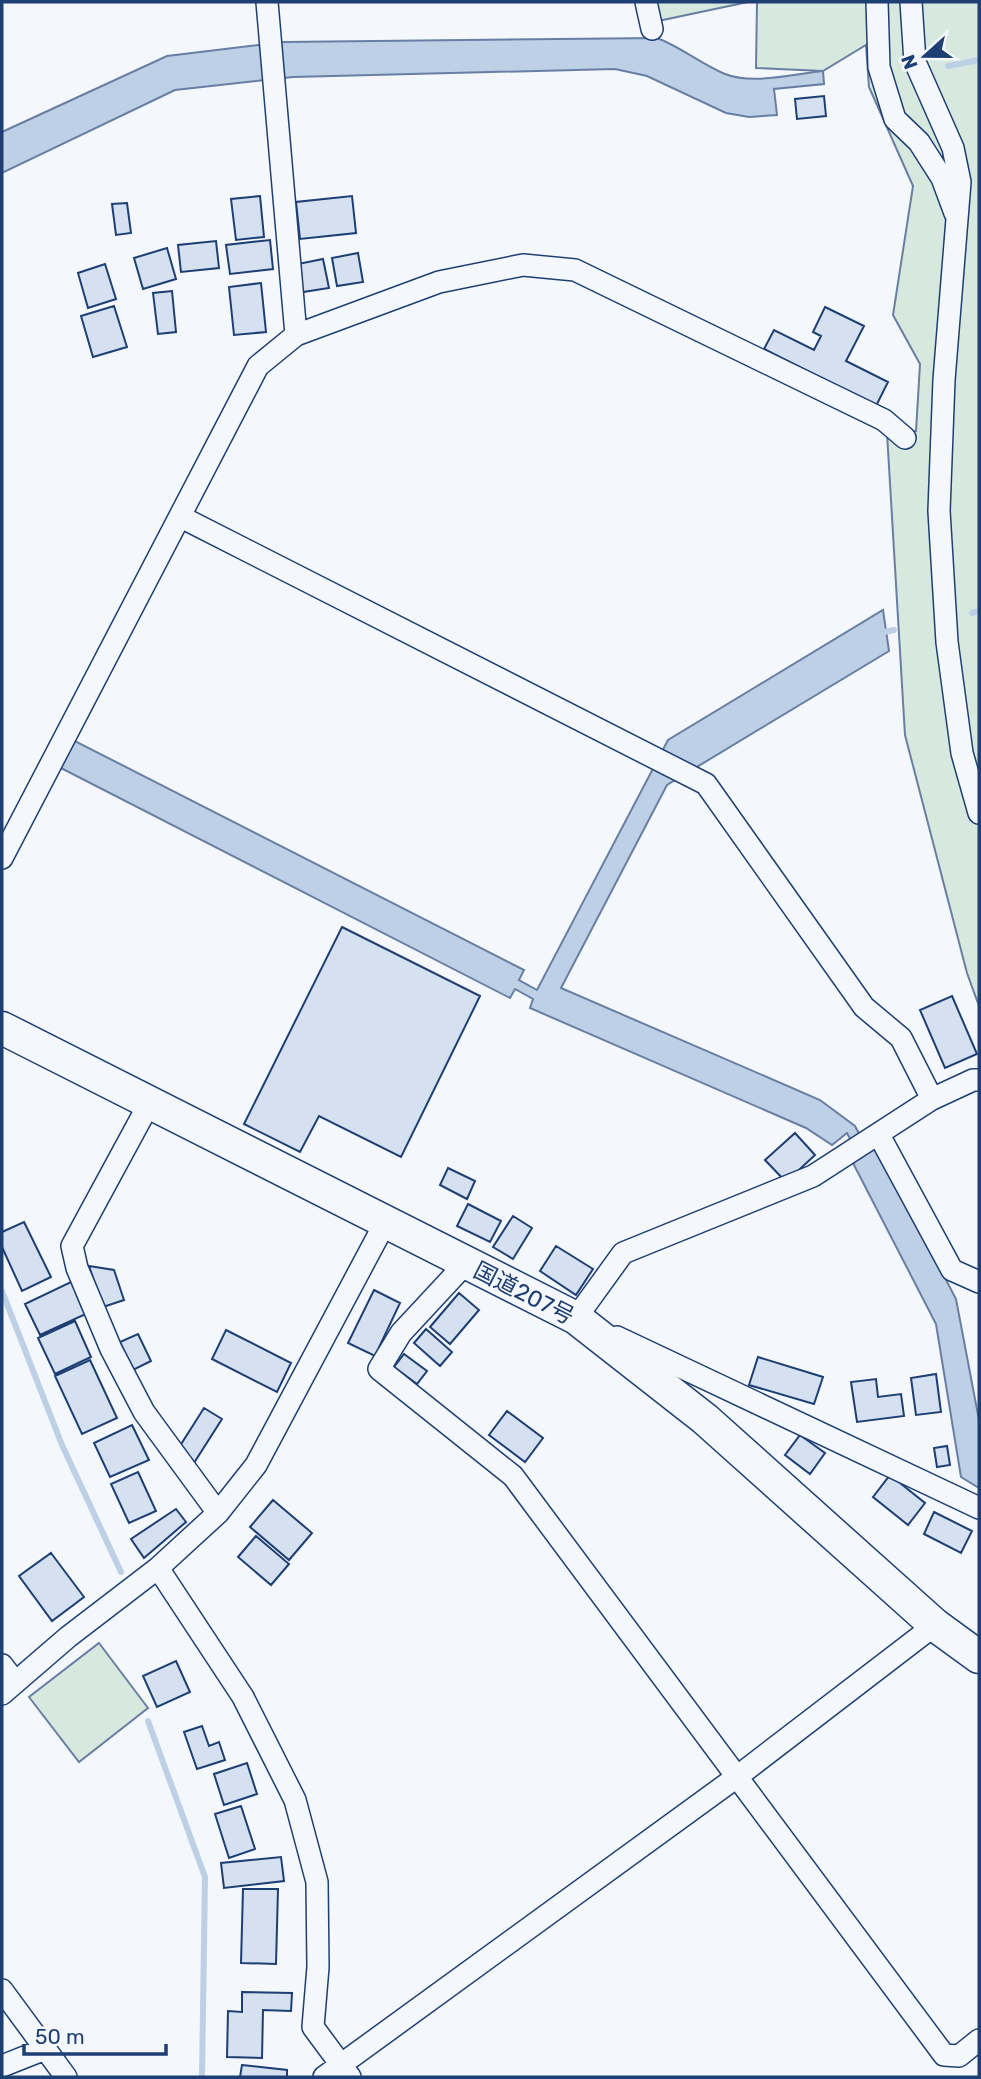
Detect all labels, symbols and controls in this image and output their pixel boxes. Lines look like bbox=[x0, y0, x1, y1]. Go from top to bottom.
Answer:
north arrow bbox=[890, 21, 960, 91]
text: N bbox=[896, 51, 923, 72]
street label: 国道207号 bbox=[469, 1256, 579, 1330]
scale bar bbox=[24, 2012, 166, 2056]
text: 50 m bbox=[35, 2024, 85, 2049]

